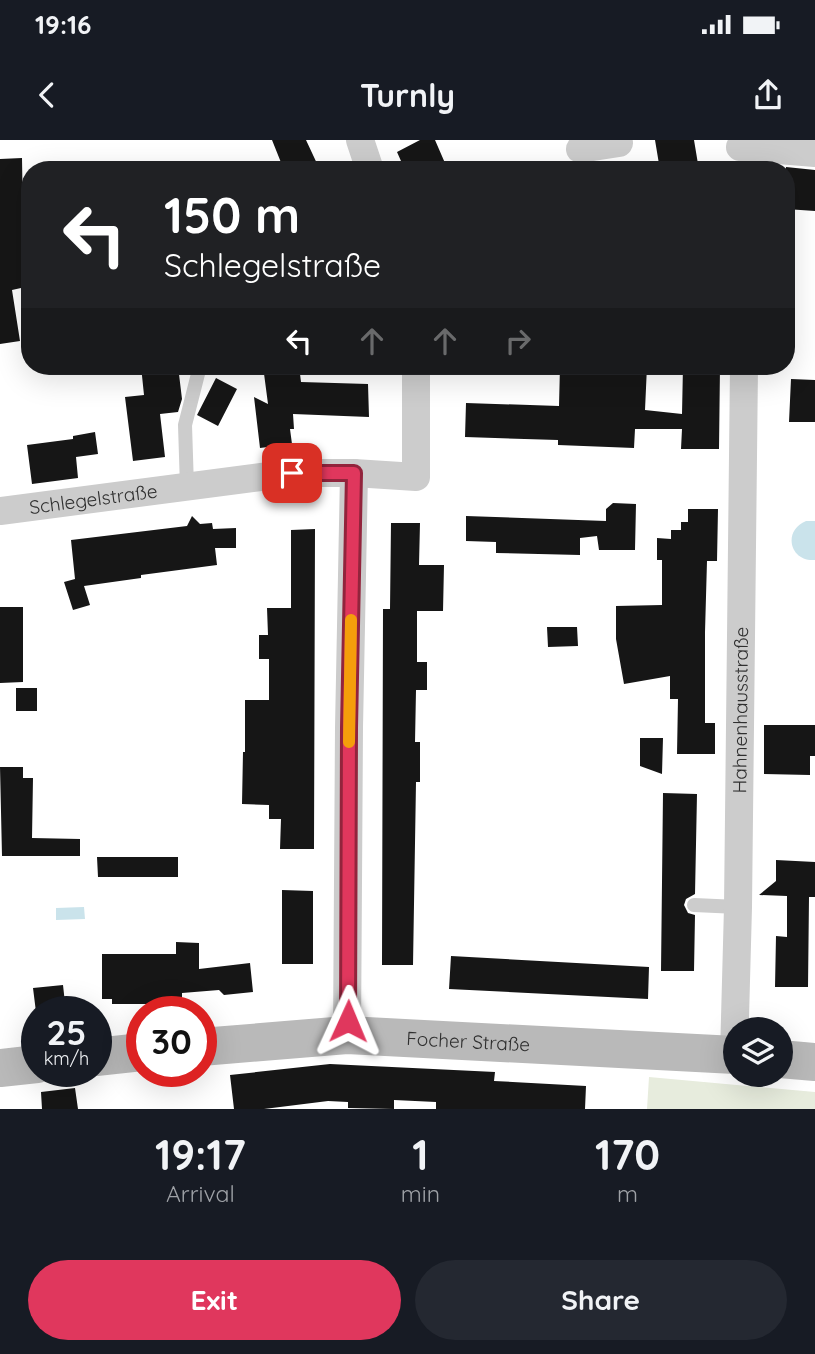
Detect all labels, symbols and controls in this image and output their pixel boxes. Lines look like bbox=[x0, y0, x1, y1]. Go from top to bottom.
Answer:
text: 19:16 bbox=[35, 8, 91, 41]
text: Turnly bbox=[360, 75, 455, 115]
icon: back bbox=[28, 76, 66, 114]
icon: share bbox=[749, 76, 787, 114]
text: 150 m bbox=[164, 184, 300, 245]
icon: left bbox=[49, 189, 140, 280]
text: Schlegelstraße bbox=[164, 245, 381, 285]
icon: left bbox=[280, 322, 318, 360]
icon: ahead bbox=[353, 322, 391, 360]
icon: ahead bbox=[426, 322, 464, 360]
icon: right bbox=[499, 322, 537, 360]
pin bbox=[262, 443, 322, 503]
icon: arrive bbox=[273, 454, 311, 492]
street label: Schlegelstraße bbox=[28, 479, 159, 519]
street label: Hahnenhausstraße bbox=[727, 627, 753, 794]
position arrow bbox=[311, 984, 385, 1058]
speed limit sign: 30 bbox=[126, 996, 217, 1087]
text: 25 bbox=[46, 1010, 87, 1054]
map controls bbox=[723, 1017, 793, 1087]
button: layers bbox=[723, 1017, 793, 1087]
street label: Focher Straße bbox=[406, 1026, 531, 1056]
text: km/h bbox=[44, 1047, 89, 1070]
text: 19:17 bbox=[155, 1128, 246, 1181]
text: 1 bbox=[412, 1128, 429, 1181]
text: 170 bbox=[595, 1128, 660, 1181]
text: Arrival bbox=[166, 1179, 235, 1208]
text: min bbox=[401, 1179, 440, 1208]
text: m bbox=[617, 1179, 638, 1208]
button: Exit bbox=[28, 1260, 401, 1340]
button: Share bbox=[415, 1260, 787, 1340]

